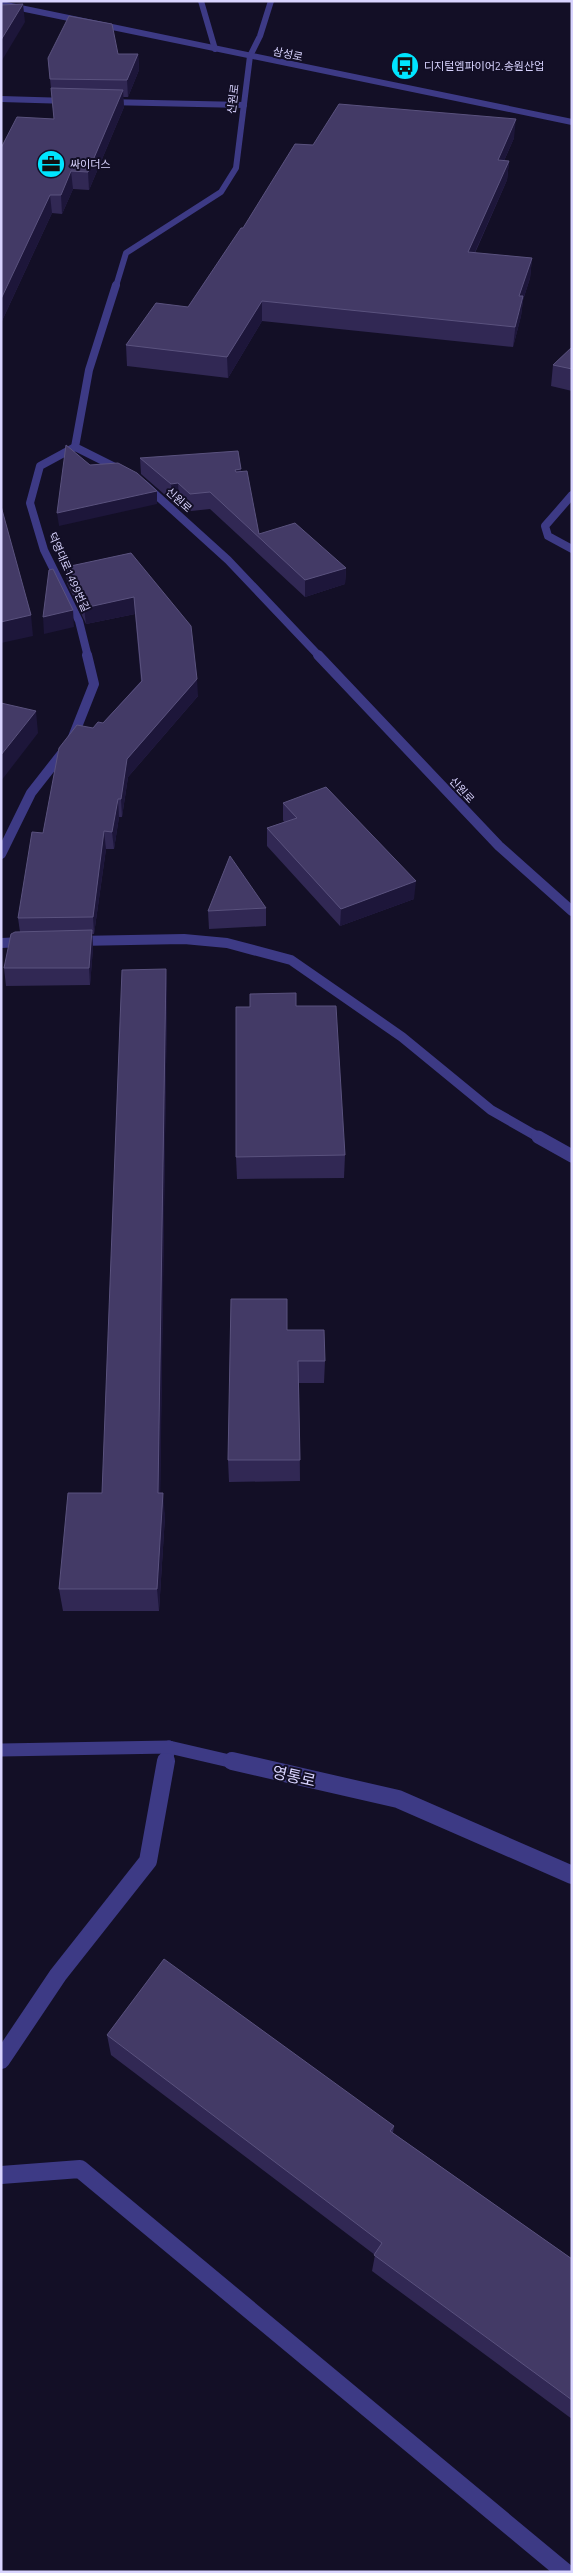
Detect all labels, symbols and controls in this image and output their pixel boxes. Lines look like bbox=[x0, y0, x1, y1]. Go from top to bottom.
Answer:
street label: 삼성로 bbox=[272, 45, 304, 63]
bus stop icon: 디지털엠파이어2.송원산업 bbox=[390, 51, 420, 81]
place label: 디지털엠파이어2.송원산업 bbox=[424, 60, 544, 72]
street label: 신원로 bbox=[225, 83, 241, 115]
office icon: 싸이더스 bbox=[36, 149, 66, 179]
place label: 싸이더스 bbox=[70, 158, 110, 170]
street label: 신원로 bbox=[164, 485, 194, 515]
street label: 덕영대로1499번길 bbox=[46, 530, 92, 614]
street label: 신원로 bbox=[447, 775, 477, 805]
street label: 영통로 bbox=[270, 1762, 318, 1790]

